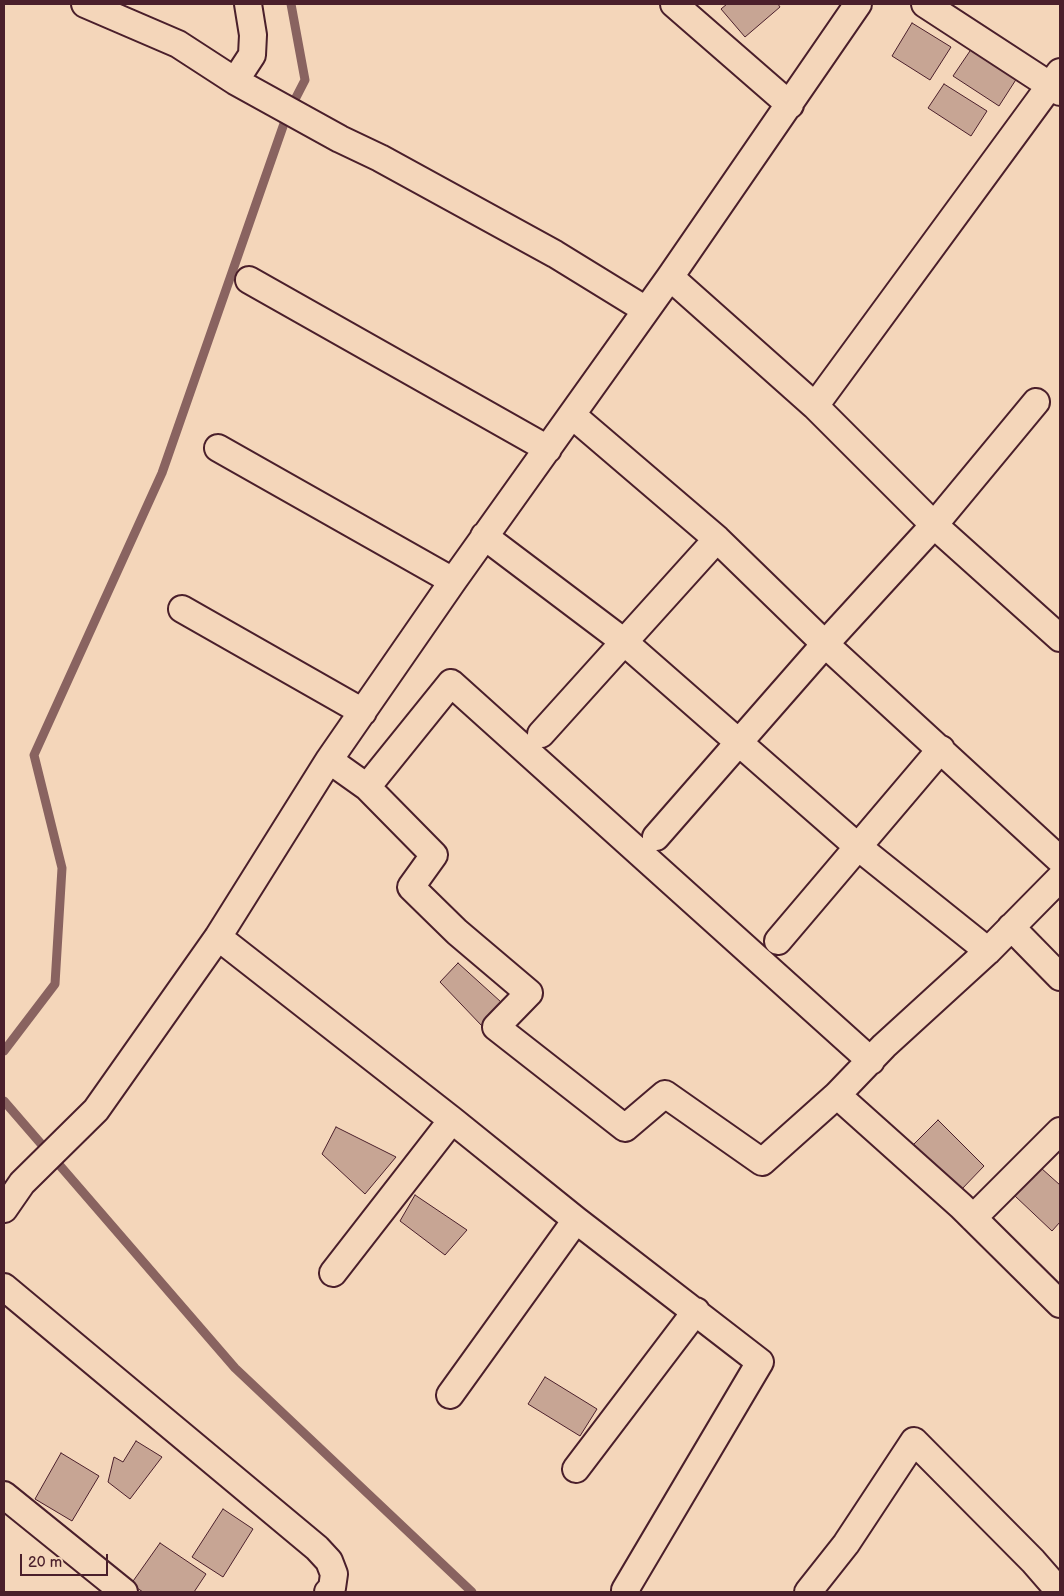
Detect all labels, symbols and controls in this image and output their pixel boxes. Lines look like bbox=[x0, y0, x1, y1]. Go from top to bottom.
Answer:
scale bar bbox=[22, 1544, 110, 1576]
text: 20 m bbox=[28, 1553, 62, 1572]

